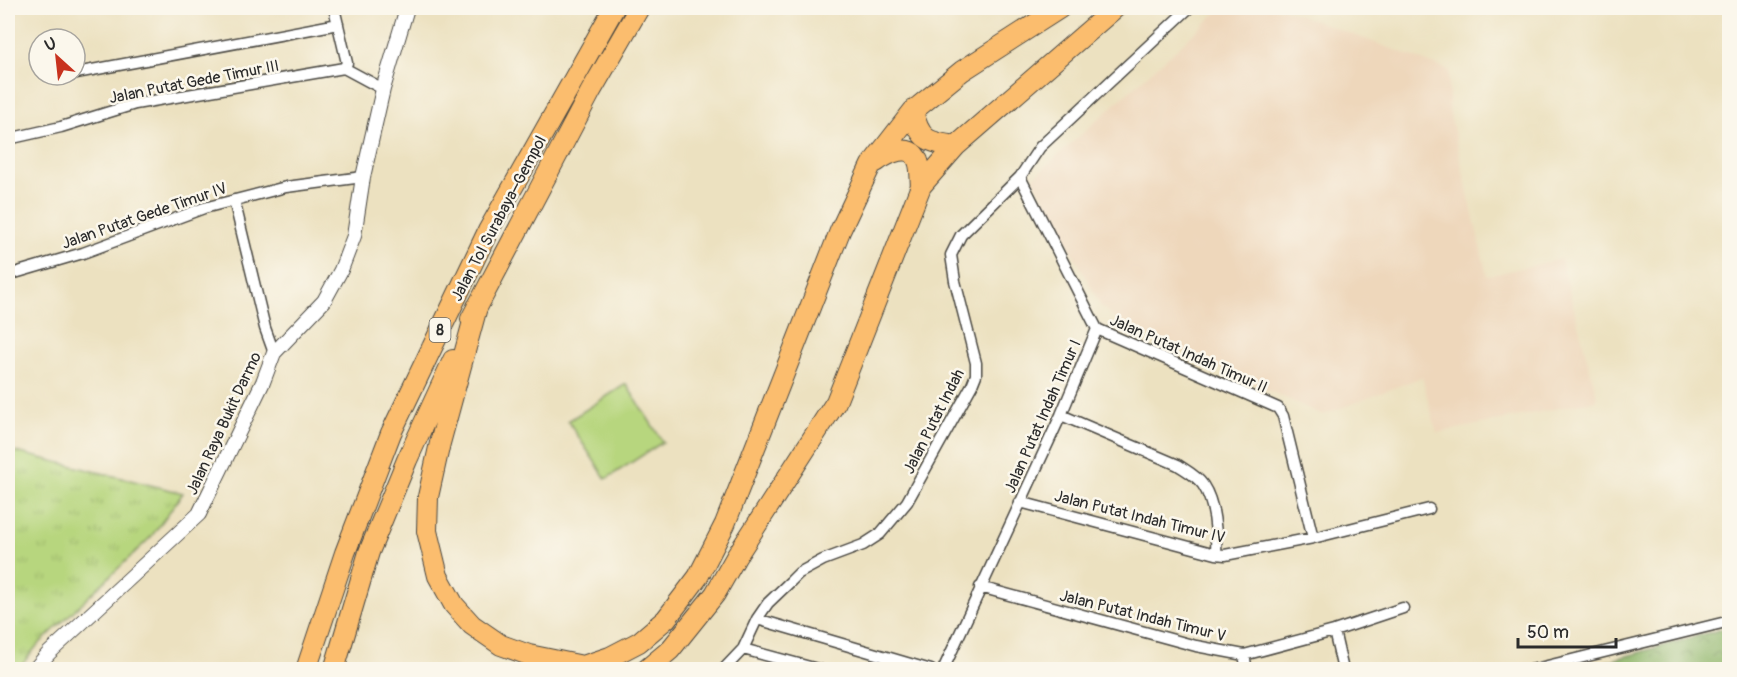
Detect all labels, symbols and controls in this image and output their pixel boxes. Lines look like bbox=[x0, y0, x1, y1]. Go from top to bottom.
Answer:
north arrow bbox=[27, 27, 87, 87]
text: U bbox=[41, 33, 60, 56]
street label: Jalan Putat Gede Timur III bbox=[107, 56, 281, 108]
street label: Jalan Tol Surabaya–Gempol bbox=[447, 132, 551, 305]
street label: Jalan Putat Gede Timur IV bbox=[59, 178, 230, 254]
street label: Jalan Putat Indah Timur II bbox=[1107, 310, 1270, 398]
road number: 8 bbox=[430, 318, 450, 342]
street label: Jalan Putat Indah Timur I bbox=[1000, 337, 1086, 496]
street label: Jalan Raya Bukit Darmo bbox=[182, 348, 266, 498]
street label: Jalan Putat Indah bbox=[899, 366, 969, 477]
street label: Jalan Putat Indah Timur IV bbox=[1052, 486, 1227, 548]
street label: Jalan Putat Indah Timur V bbox=[1057, 586, 1228, 646]
scale bar bbox=[1518, 611, 1616, 649]
text: 50 m bbox=[1527, 621, 1569, 644]

